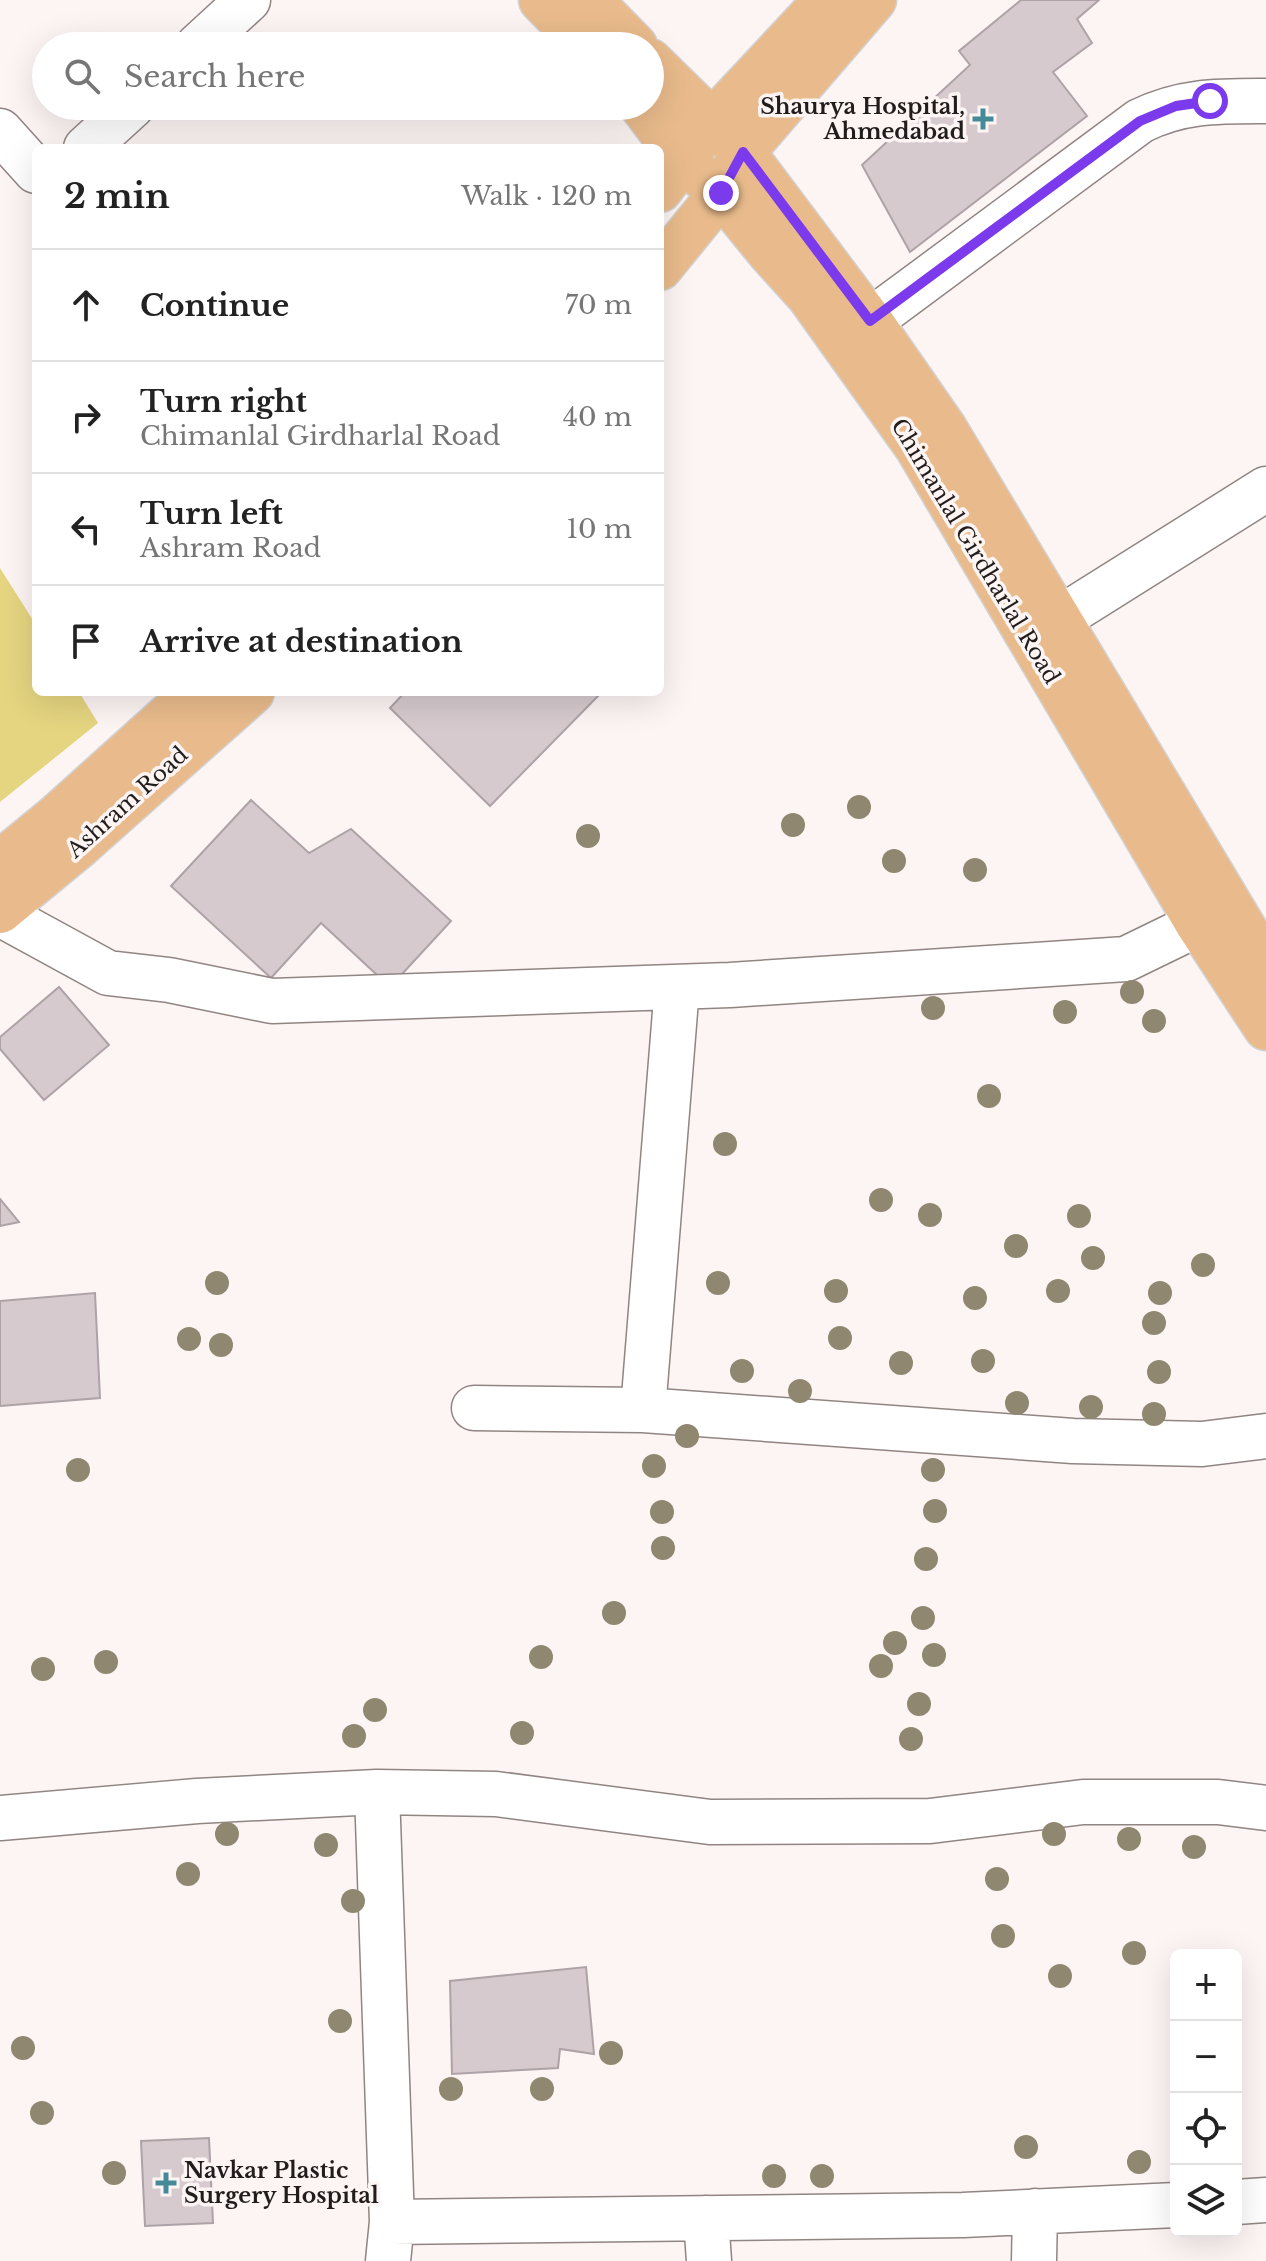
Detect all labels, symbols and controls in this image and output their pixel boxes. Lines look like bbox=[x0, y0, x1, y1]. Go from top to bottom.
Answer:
search box bbox=[32, 32, 664, 120]
icon: search bbox=[60, 54, 104, 98]
text: Search here bbox=[124, 58, 305, 95]
route start bbox=[1192, 83, 1228, 119]
place label: Shaurya Hospital, Ahmedabad bbox=[760, 93, 965, 145]
marker: Shaurya Hospital, Ahmedabad bbox=[972, 108, 994, 130]
text: 2 min bbox=[64, 175, 170, 217]
route end bbox=[703, 175, 739, 211]
text: Walk · 120 m bbox=[461, 180, 632, 212]
icon: ahead bbox=[64, 283, 108, 327]
text: Continue bbox=[140, 287, 289, 324]
text: 70 m bbox=[565, 289, 632, 321]
text: Turn right bbox=[140, 383, 307, 420]
icon: right bbox=[64, 395, 108, 439]
text: 40 m bbox=[563, 401, 632, 433]
street label: Chimanlal Girdharlal Road bbox=[885, 414, 1066, 689]
text: Chimanlal Girdharlal Road bbox=[140, 420, 500, 452]
text: Turn left bbox=[140, 495, 283, 532]
icon: left bbox=[64, 507, 108, 551]
text: 10 m bbox=[566, 513, 632, 545]
text: Ashram Road bbox=[140, 532, 321, 564]
icon: arrive bbox=[64, 619, 108, 663]
text: Arrive at destination bbox=[140, 623, 463, 660]
street label: Ashram Road bbox=[61, 741, 193, 864]
map controls bbox=[1170, 1949, 1242, 2237]
button: + bbox=[1170, 1949, 1242, 2021]
button: − bbox=[1170, 2021, 1242, 2093]
button: locate bbox=[1170, 2093, 1242, 2165]
place label: Navkar Plastic Surgery Hospital bbox=[184, 2157, 379, 2209]
button: layers bbox=[1170, 2165, 1242, 2237]
marker: Navkar Plastic Surgery Hospital bbox=[155, 2172, 177, 2194]

